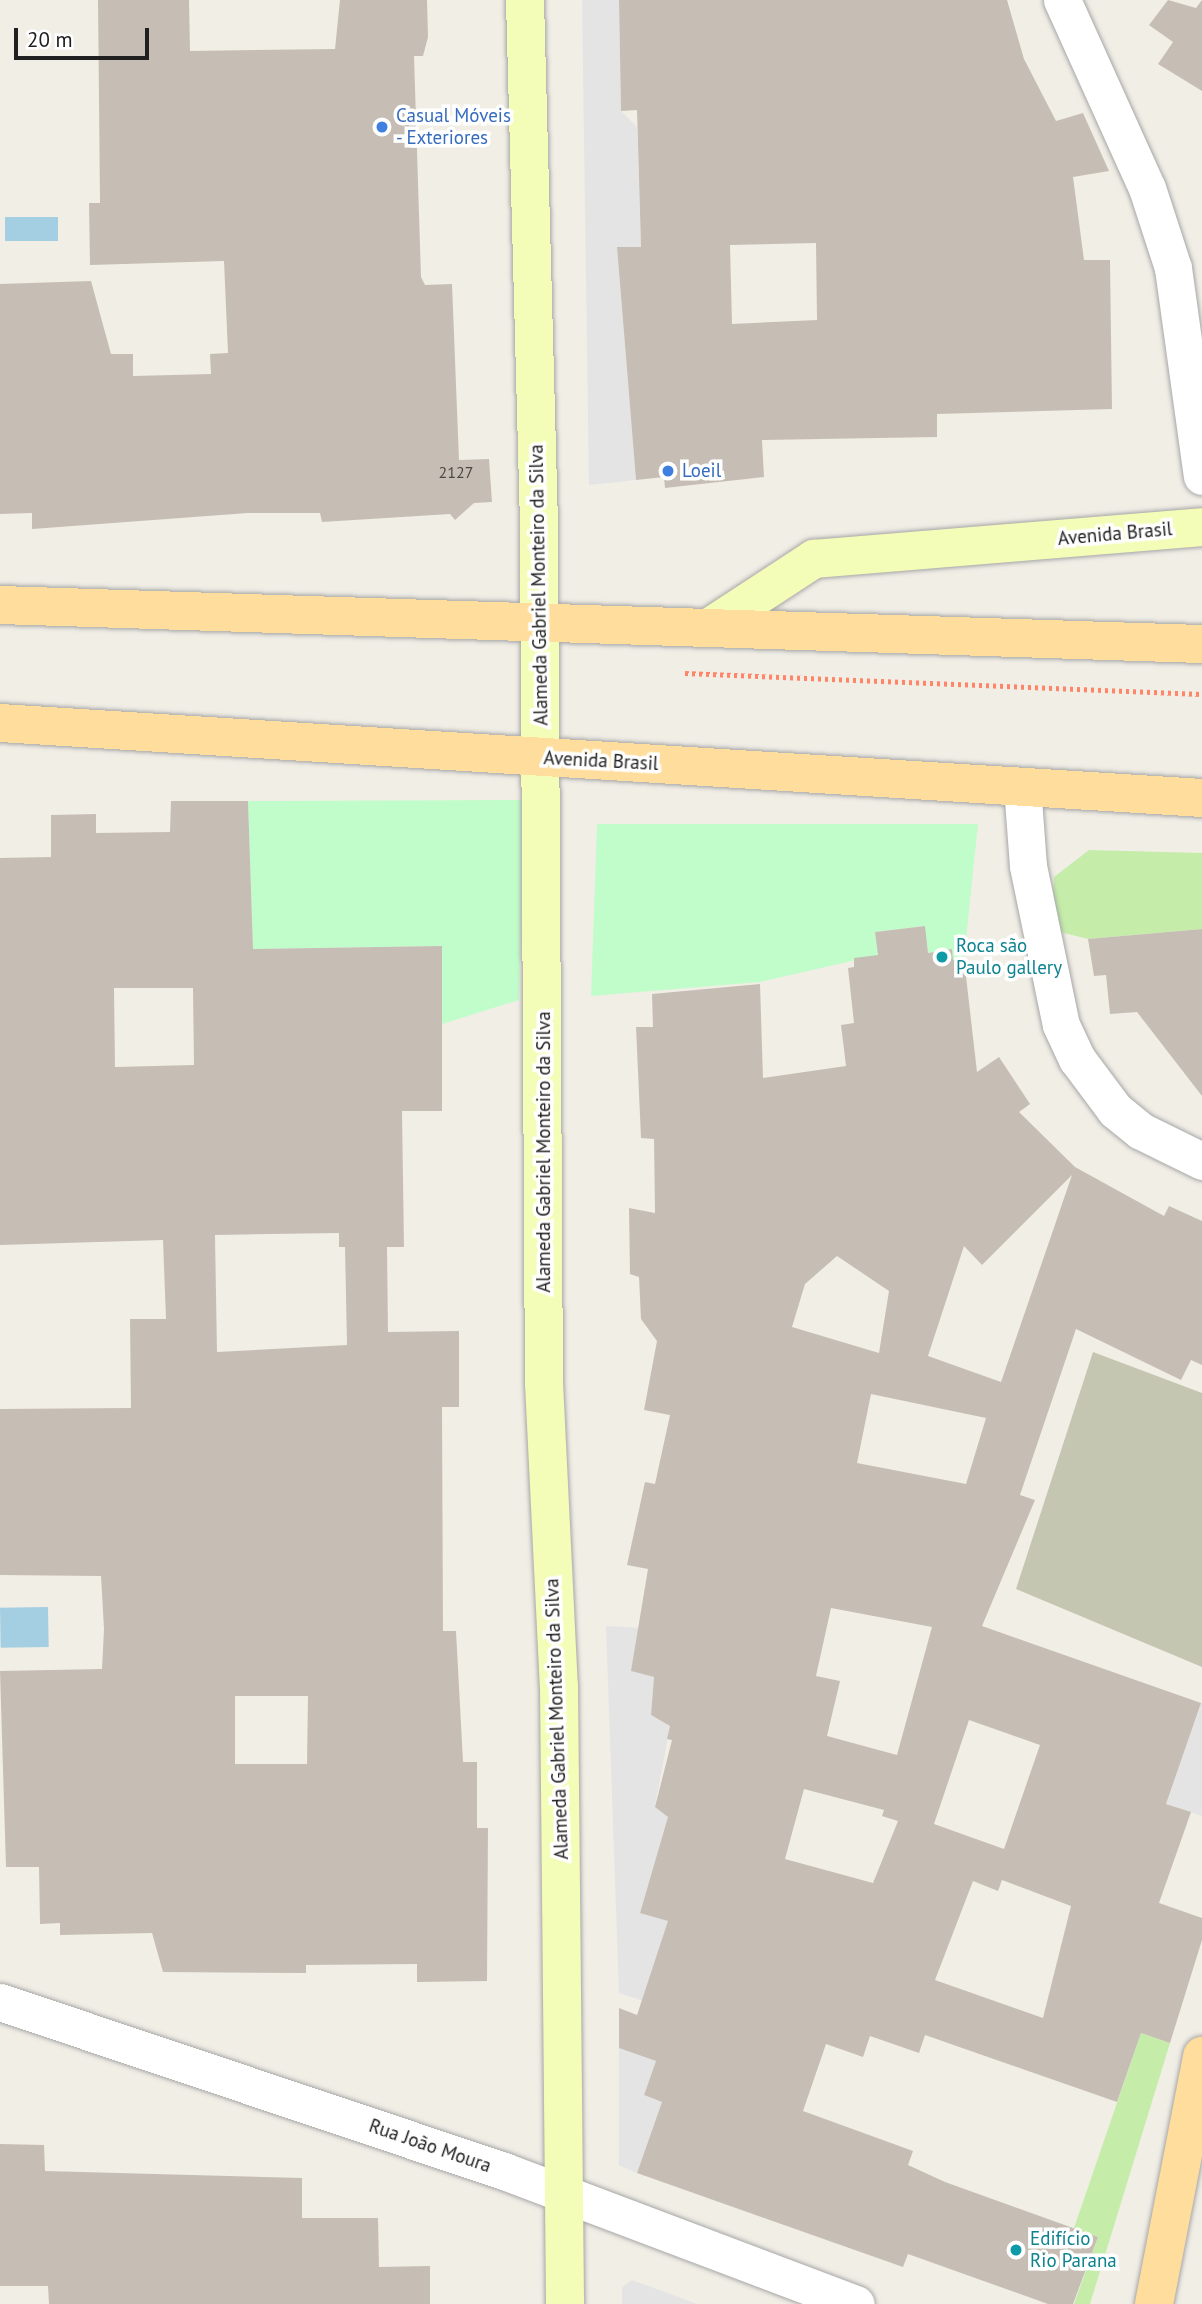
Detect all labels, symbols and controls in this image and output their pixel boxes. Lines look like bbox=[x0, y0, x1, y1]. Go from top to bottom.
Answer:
scale bar bbox=[18, 14, 152, 58]
text: 20 m bbox=[27, 26, 73, 53]
place label: Casual Móveis - Exteriores bbox=[396, 105, 511, 149]
marker: Casual Móveis - Exteriores bbox=[374, 119, 390, 135]
street label: Alameda Gabriel Monteiro da Silva bbox=[525, 444, 553, 726]
place label: Loeil bbox=[682, 460, 721, 482]
house number: 2127 bbox=[439, 462, 473, 482]
marker: Loeil bbox=[660, 463, 676, 479]
street label: Avenida Brasil bbox=[1057, 518, 1173, 550]
street label: Avenida Brasil bbox=[543, 747, 659, 775]
place label: Roca são Paulo gallery bbox=[956, 935, 1062, 979]
marker: Roca são Paulo gallery bbox=[934, 949, 950, 965]
street label: Alameda Gabriel Monteiro da Silva bbox=[533, 1011, 555, 1293]
street label: Alameda Gabriel Monteiro da Silva bbox=[541, 1578, 573, 1860]
street label: Rua João Moura bbox=[366, 2114, 494, 2178]
place label: Edifício Rio Parana bbox=[1030, 2228, 1117, 2272]
marker: Edifício Rio Parana bbox=[1008, 2242, 1024, 2258]

